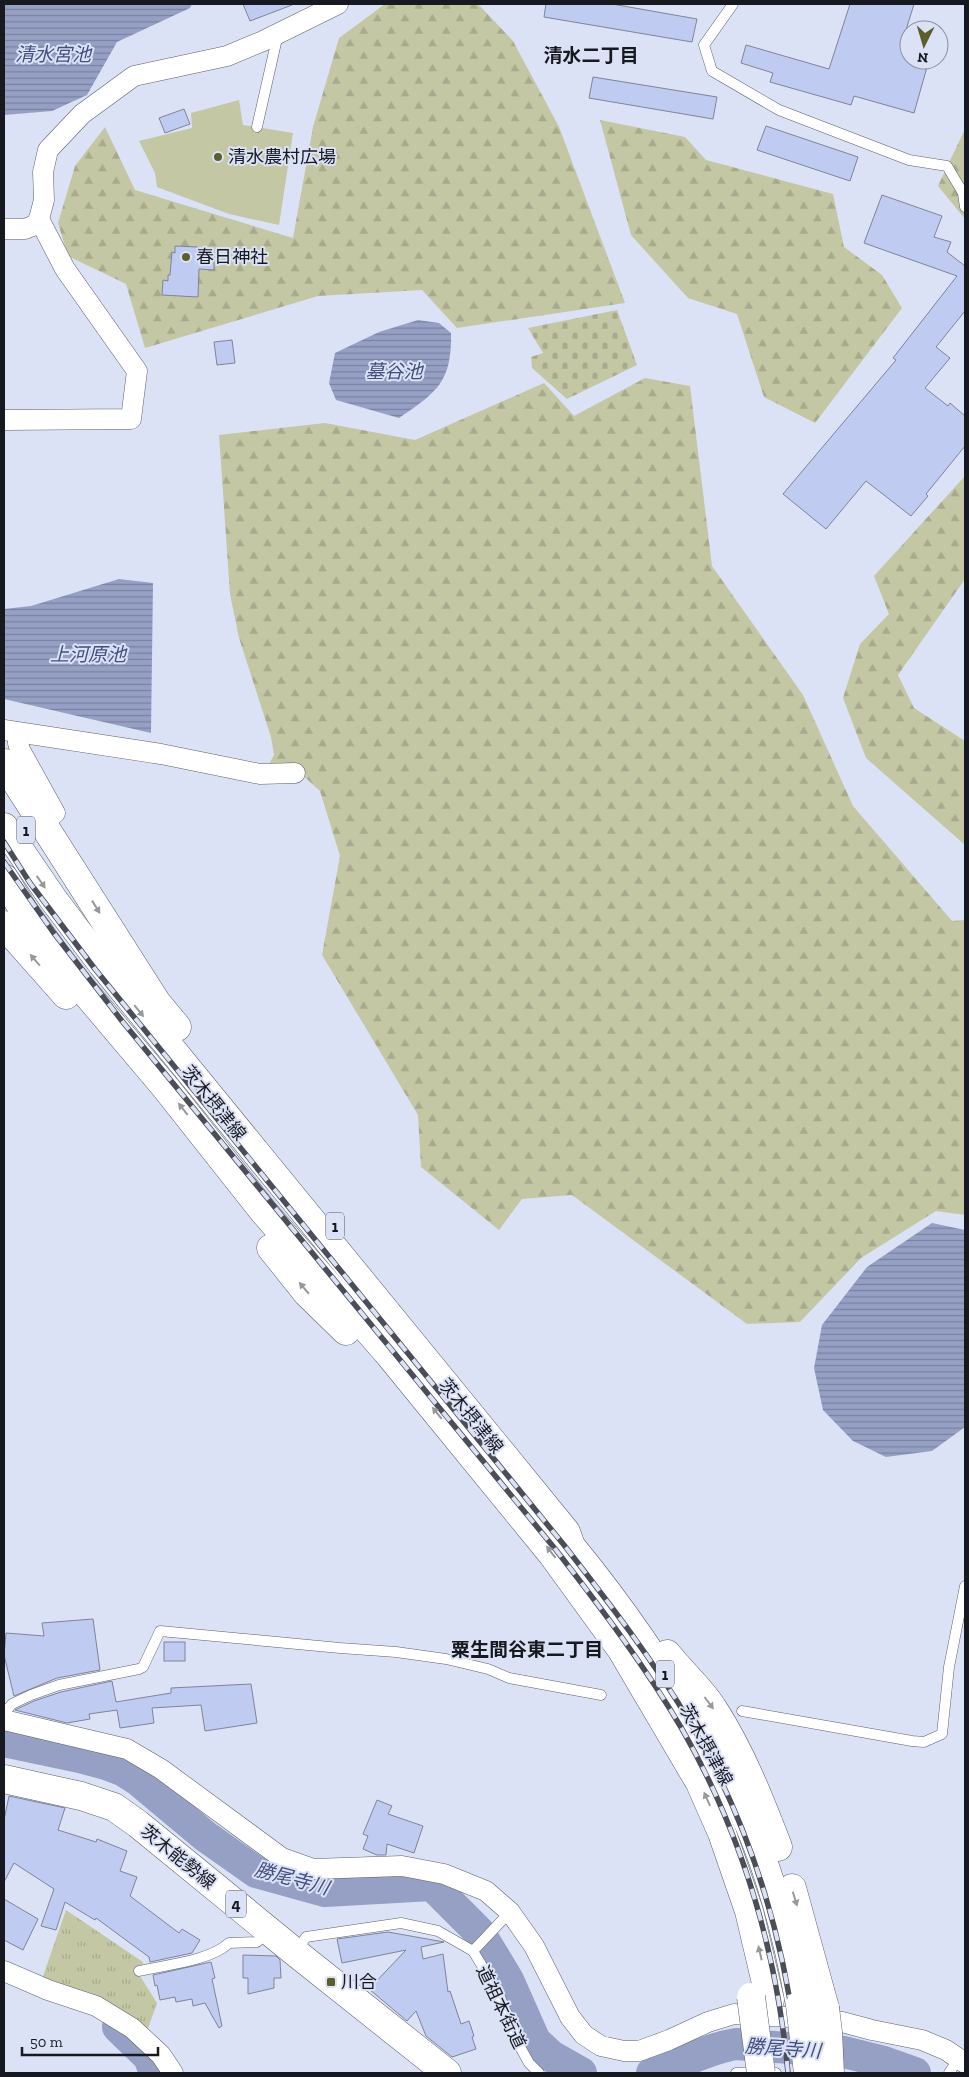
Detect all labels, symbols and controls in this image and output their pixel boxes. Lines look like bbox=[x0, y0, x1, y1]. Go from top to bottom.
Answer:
north arrow bbox=[899, 20, 949, 70]
water label: 清水宮池 bbox=[15, 43, 93, 66]
district label: 清水二丁目 bbox=[543, 44, 639, 67]
text: N bbox=[917, 48, 929, 66]
place label: 清水農村広場 bbox=[228, 146, 336, 168]
marker: 清水農村広場 bbox=[212, 151, 224, 163]
place label: 春日神社 bbox=[196, 246, 268, 268]
marker: 春日神社 bbox=[180, 251, 192, 263]
water label: 墓谷池 bbox=[365, 360, 424, 383]
water label: 上河原池 bbox=[50, 643, 128, 666]
road number: 1 bbox=[17, 816, 35, 844]
one-way arrow bbox=[36, 875, 46, 889]
one-way arrow bbox=[92, 900, 101, 913]
one-way arrow bbox=[29, 953, 40, 966]
one-way arrow bbox=[134, 1004, 145, 1017]
street label: 茨木摂津線 bbox=[177, 1061, 251, 1145]
one-way arrow bbox=[177, 1103, 188, 1116]
road number: 1 bbox=[326, 1212, 344, 1240]
one-way arrow bbox=[298, 1283, 310, 1295]
street label: 茨木摂津線 bbox=[434, 1374, 508, 1458]
one-way arrow bbox=[432, 1407, 443, 1420]
one-way arrow bbox=[546, 1545, 556, 1559]
district label: 粟生間谷東二丁目 bbox=[451, 1638, 603, 1661]
road number: 1 bbox=[656, 1660, 674, 1688]
one-way arrow bbox=[704, 1696, 714, 1710]
street label: 茨木摂津線 bbox=[675, 1700, 737, 1790]
one-way arrow bbox=[703, 1792, 711, 1806]
street label: 茨木能勢線 bbox=[136, 1820, 220, 1894]
water label: 勝尾寺川 bbox=[252, 1858, 333, 1900]
road number: 4 bbox=[226, 1890, 246, 1918]
one-way arrow bbox=[792, 1892, 800, 1907]
one-way arrow bbox=[756, 1945, 764, 1960]
street label: 道祖本街道 bbox=[471, 1962, 531, 2052]
place label: 川合 bbox=[341, 1971, 377, 1993]
marker: 川合 bbox=[325, 1976, 337, 1988]
scale bar bbox=[22, 2024, 159, 2056]
text: 50 m bbox=[30, 2033, 63, 2051]
water label: 勝尾寺川 bbox=[744, 2034, 824, 2063]

